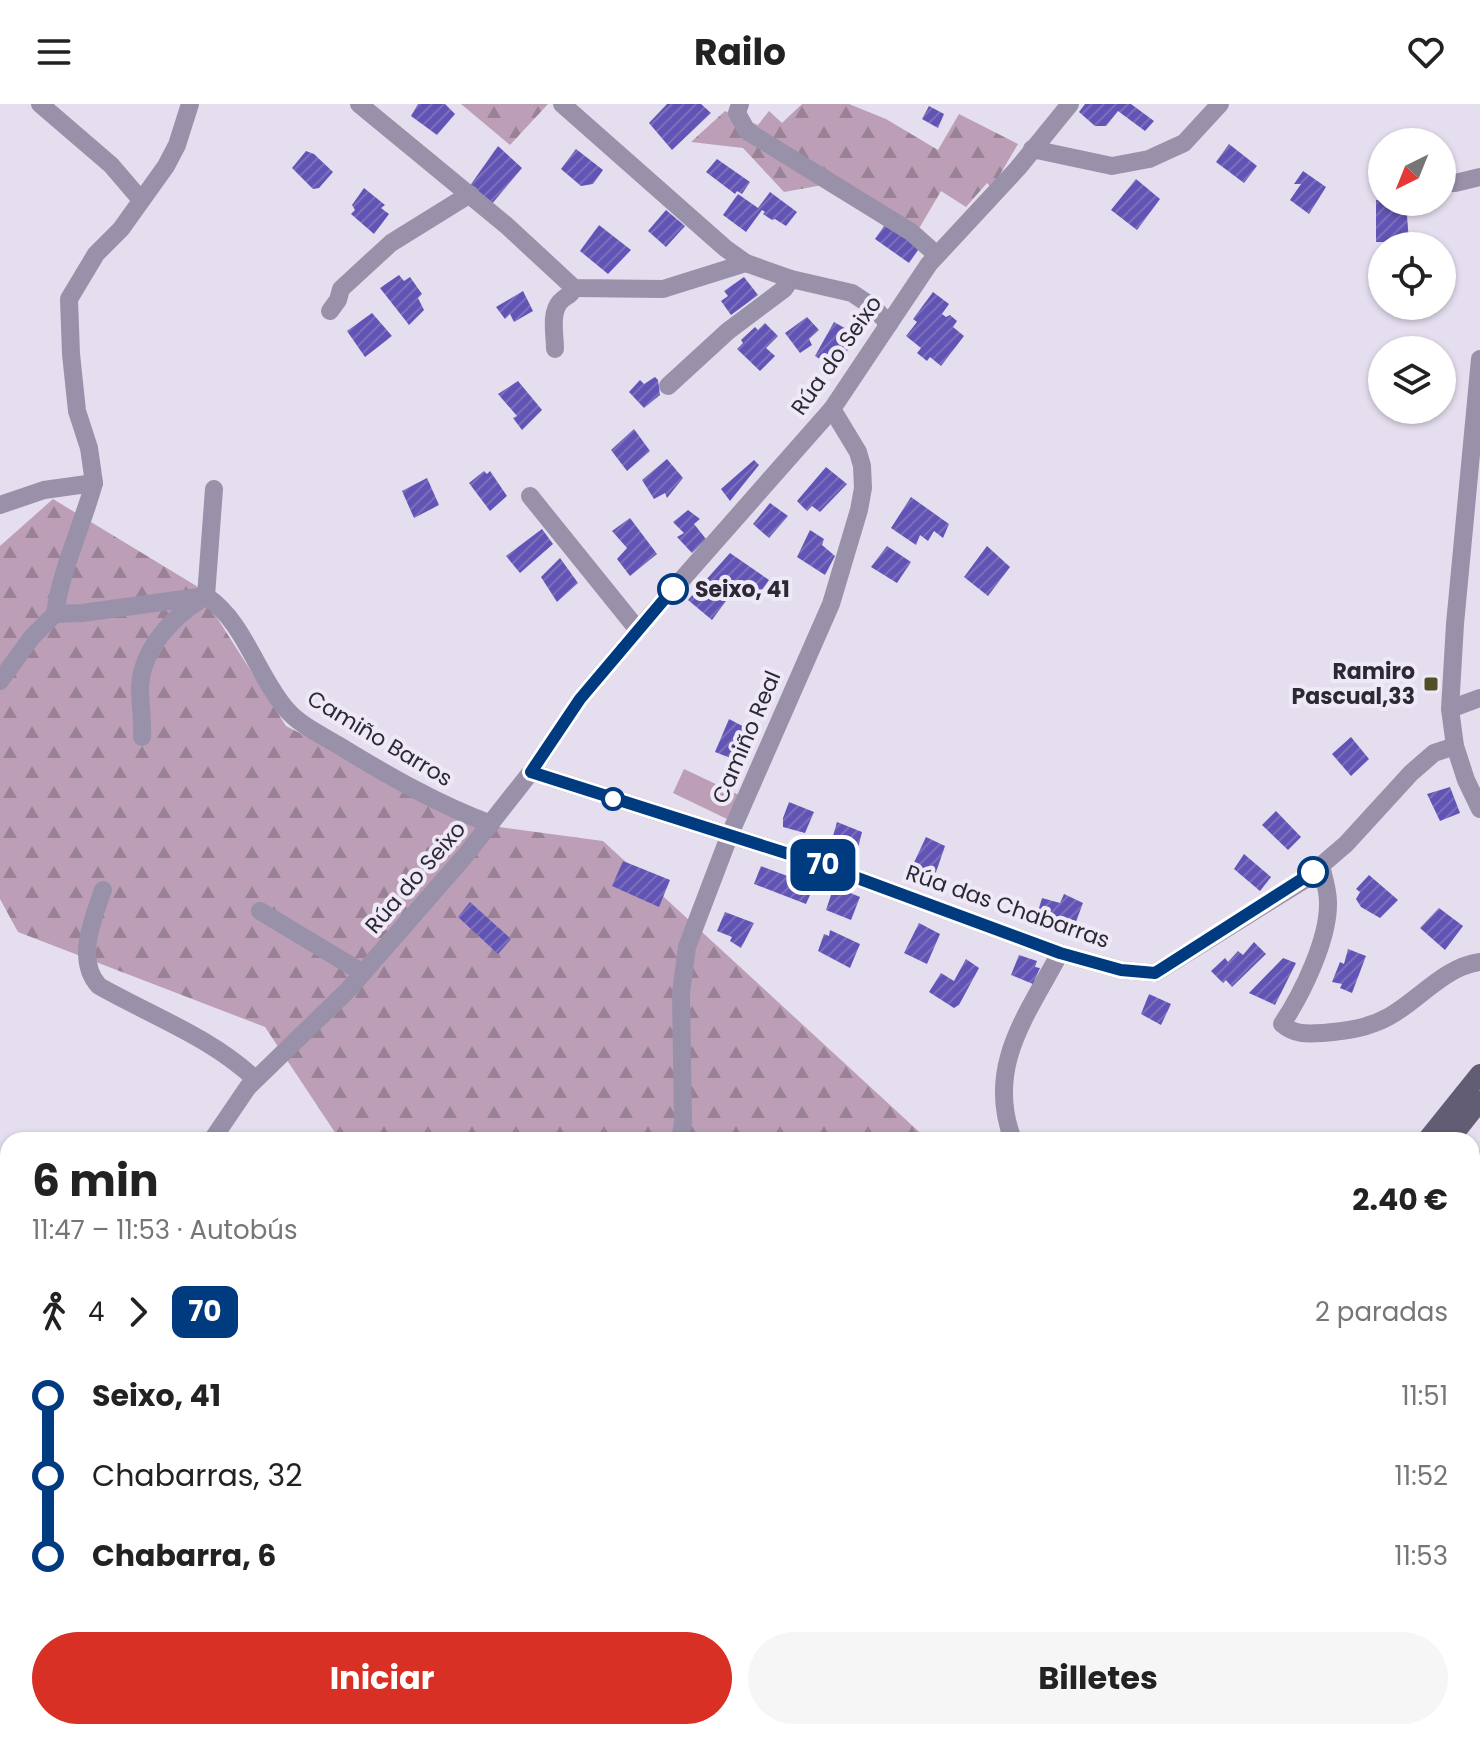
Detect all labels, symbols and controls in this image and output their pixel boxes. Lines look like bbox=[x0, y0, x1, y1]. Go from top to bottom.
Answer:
text: Railo bbox=[694, 27, 786, 78]
icon: menu bbox=[32, 30, 76, 74]
icon: heart bbox=[1404, 30, 1448, 74]
north arrow bbox=[1368, 128, 1456, 216]
map controls bbox=[1368, 128, 1456, 424]
button: locate bbox=[1368, 232, 1456, 320]
street label: Rúa do Seixo bbox=[784, 289, 889, 421]
button: layers bbox=[1368, 336, 1456, 424]
marker: Seixo, 41 bbox=[658, 574, 688, 604]
place label: Seixo, 41 bbox=[695, 574, 790, 605]
place label: Ramiro Pascual,33 bbox=[1292, 656, 1415, 712]
street label: Camiño Real bbox=[705, 666, 788, 808]
marker: Ramiro Pascual,33 bbox=[1422, 675, 1440, 693]
street label: Camiño Barros bbox=[301, 683, 458, 794]
unlabelled marker bbox=[602, 788, 624, 810]
street label: Rúa do Seixo bbox=[358, 814, 473, 940]
line badge: 70 bbox=[787, 839, 859, 891]
text: 70 bbox=[806, 845, 840, 884]
street label: Rúa das Chabarras bbox=[902, 857, 1114, 956]
unlabelled marker bbox=[1298, 857, 1328, 887]
text: 6 min bbox=[32, 1150, 159, 1211]
text: 2.40 € bbox=[1352, 1178, 1448, 1221]
text: 11:47 – 11:53 · Autobús bbox=[32, 1212, 298, 1248]
icon: walk bbox=[32, 1290, 76, 1334]
icon: forward bbox=[116, 1290, 160, 1334]
text: 70 bbox=[188, 1292, 222, 1331]
text: 4 bbox=[88, 1294, 104, 1330]
text: 2 paradas bbox=[1315, 1294, 1448, 1330]
text: Seixo, 41 bbox=[92, 1374, 221, 1417]
text: 11:51 bbox=[1401, 1378, 1448, 1414]
text: Chabarras, 32 bbox=[92, 1454, 302, 1497]
text: 11:52 bbox=[1395, 1458, 1448, 1494]
text: Chabarra, 6 bbox=[92, 1534, 276, 1577]
text: 11:53 bbox=[1394, 1538, 1448, 1574]
button: Iniciar bbox=[32, 1632, 732, 1724]
button: Billetes bbox=[748, 1632, 1448, 1724]

